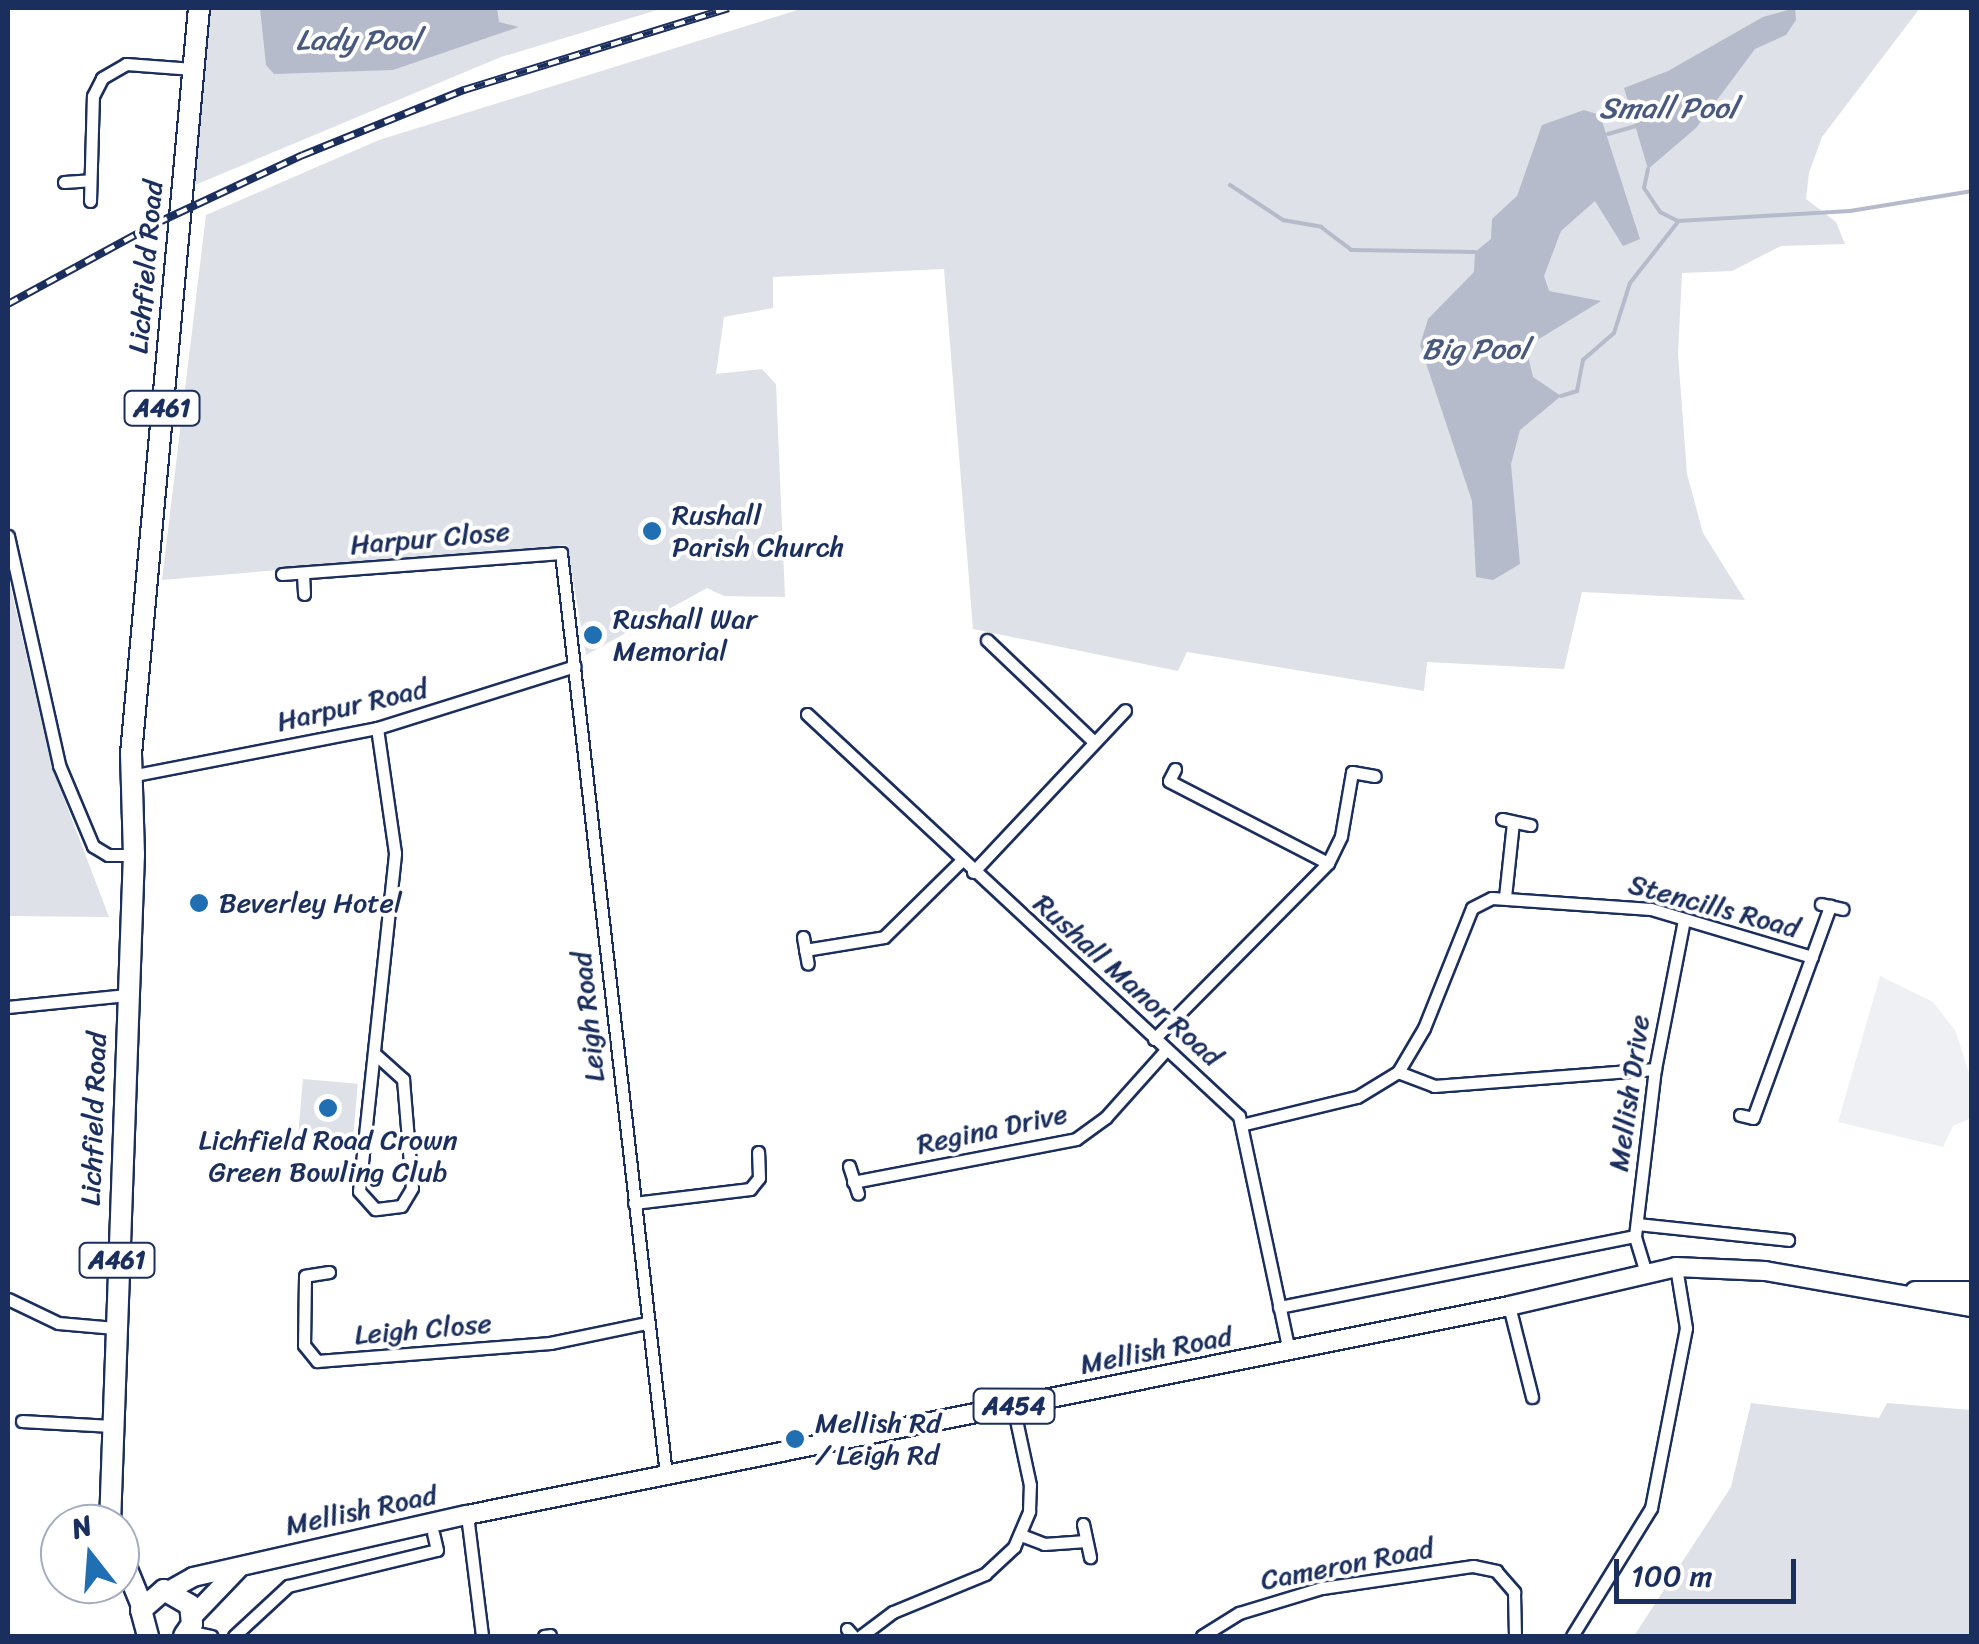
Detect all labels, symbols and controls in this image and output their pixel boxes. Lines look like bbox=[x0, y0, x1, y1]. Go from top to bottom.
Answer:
water label: Lady Pool bbox=[295, 22, 421, 58]
water label: Small Pool bbox=[1598, 90, 1738, 126]
street label: Lichfield Road bbox=[122, 179, 170, 355]
water label: Big Pool bbox=[1421, 331, 1529, 367]
road number: A461 bbox=[122, 388, 202, 428]
place label: Rushall Parish Church bbox=[672, 498, 844, 564]
street label: Harpur Close bbox=[348, 514, 512, 562]
marker: Rushall Parish Church bbox=[641, 520, 663, 542]
place label: Rushall War Memorial bbox=[613, 602, 757, 668]
marker: Rushall War Memorial bbox=[582, 624, 604, 646]
street label: Harpur Road bbox=[273, 671, 431, 739]
street label: Stencills Road bbox=[1625, 867, 1803, 945]
place label: Beverley Hotel bbox=[219, 886, 402, 920]
street label: Rushall Manor Road bbox=[1027, 887, 1229, 1073]
marker: Beverley Hotel bbox=[188, 892, 210, 914]
street label: Leigh Road bbox=[564, 950, 612, 1084]
street label: Mellish Drive bbox=[1601, 1013, 1657, 1173]
street label: Lichfield Road bbox=[74, 1031, 114, 1207]
marker: Lichfield Road Crown Green Bowling Club bbox=[317, 1097, 339, 1119]
street label: Regina Drive bbox=[914, 1097, 1070, 1161]
place label: Lichfield Road Crown Green Bowling Club bbox=[198, 1123, 458, 1189]
road number: A461 bbox=[77, 1240, 157, 1280]
street label: Leigh Close bbox=[353, 1306, 493, 1352]
street label: Mellish Road bbox=[1077, 1319, 1235, 1381]
road number: A454 bbox=[972, 1386, 1056, 1426]
place label: Mellish Rd / Leigh Rd bbox=[815, 1406, 941, 1472]
marker: Mellish Rd / Leigh Rd bbox=[784, 1428, 806, 1450]
street label: Mellish Road bbox=[282, 1478, 440, 1542]
text: N bbox=[65, 1500, 98, 1553]
north arrow bbox=[40, 1504, 140, 1604]
street label: Cameron Road bbox=[1258, 1531, 1436, 1597]
scale bar bbox=[1619, 1539, 1802, 1601]
text: 100 m bbox=[1631, 1549, 1713, 1603]

